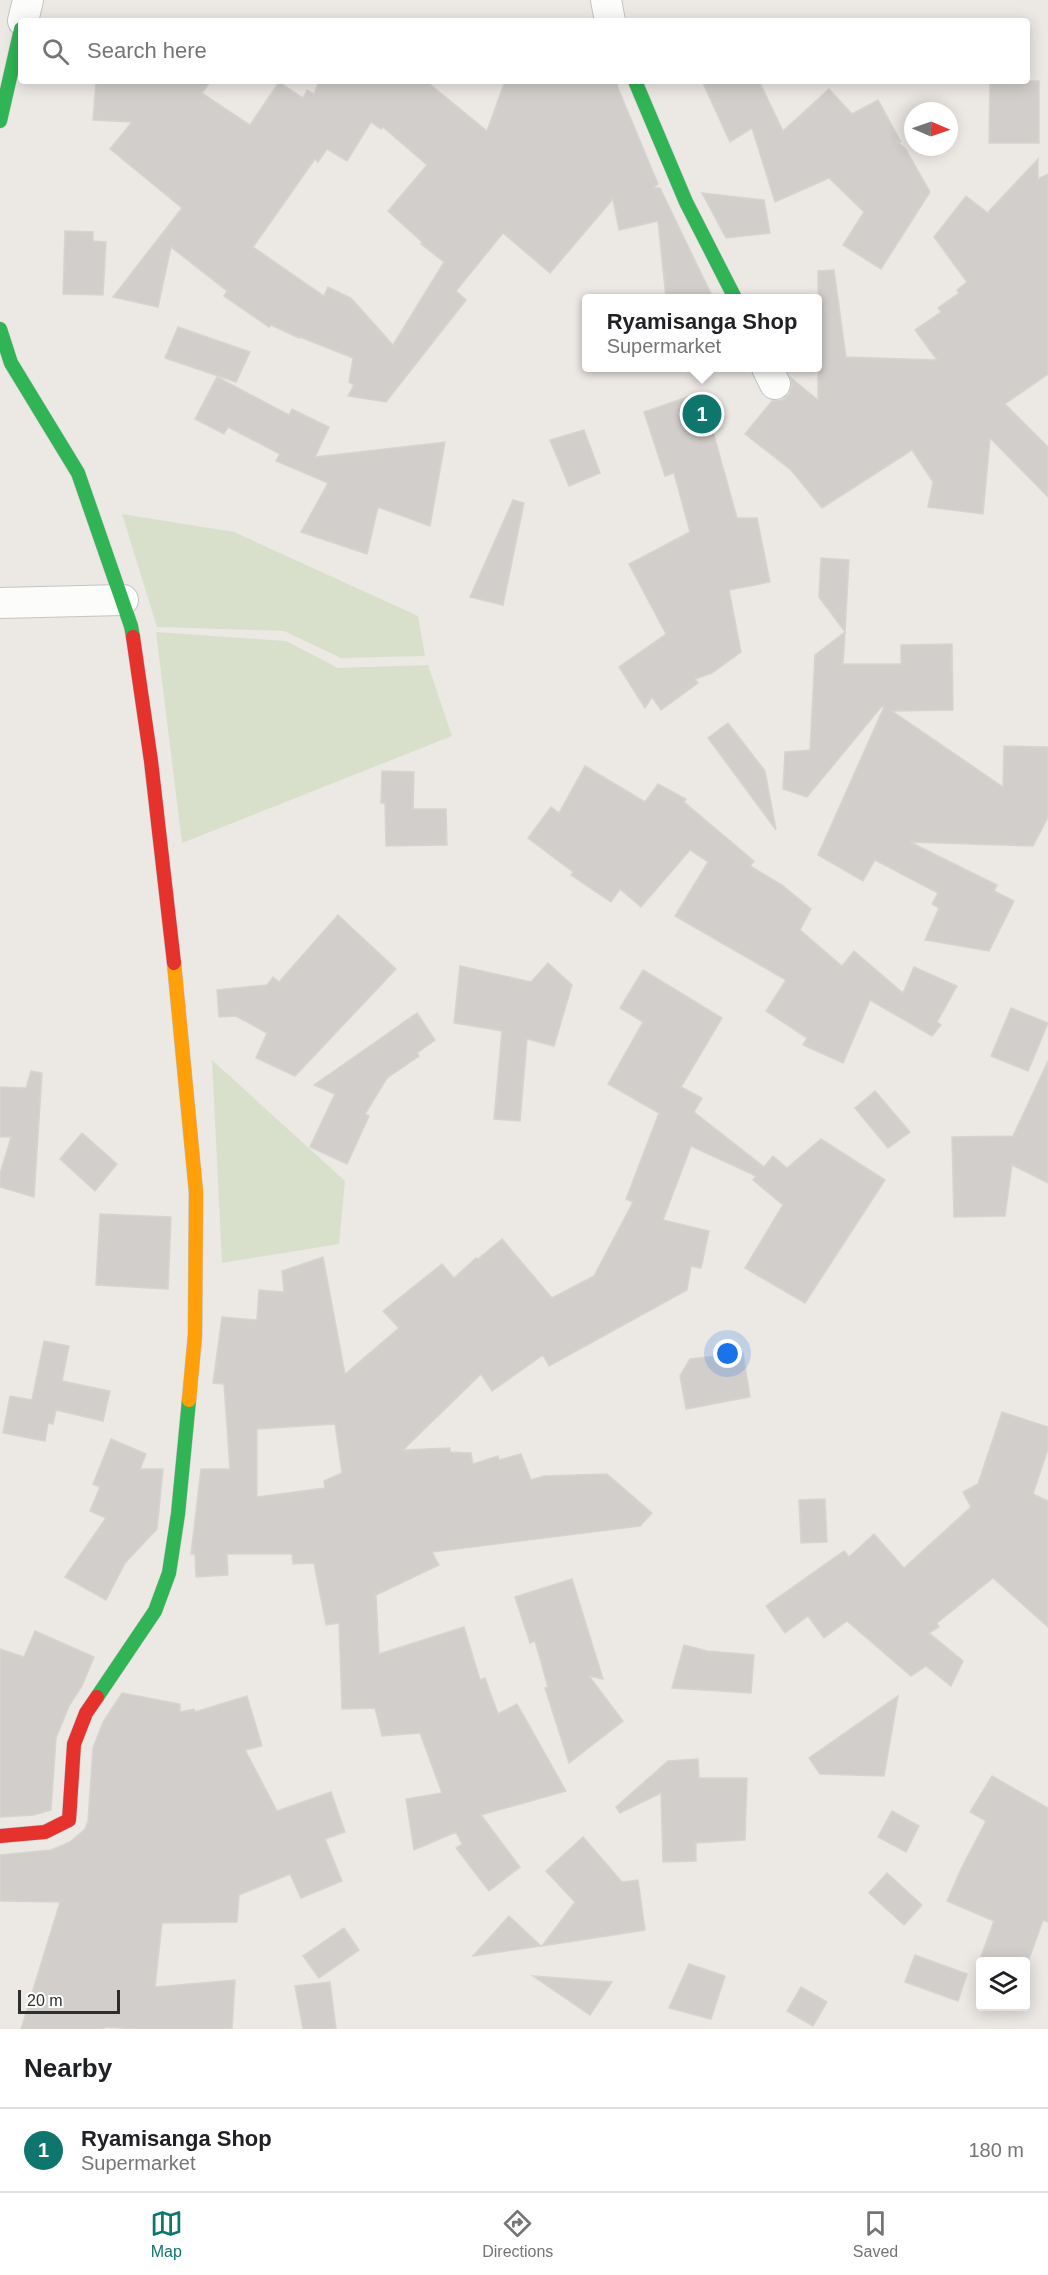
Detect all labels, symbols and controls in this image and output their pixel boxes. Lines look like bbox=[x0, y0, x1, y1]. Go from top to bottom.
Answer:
search box bbox=[18, 18, 1030, 84]
icon: search bbox=[39, 35, 72, 68]
text: Search here bbox=[87, 38, 207, 63]
north arrow bbox=[904, 102, 958, 156]
popup bbox=[582, 294, 822, 372]
text: Ryamisanga Shop bbox=[607, 309, 797, 334]
text: Supermarket bbox=[607, 335, 721, 357]
pin: 1 bbox=[682, 392, 722, 436]
your location bbox=[713, 1339, 742, 1368]
map controls bbox=[976, 1957, 1030, 2011]
button: layers bbox=[976, 1957, 1030, 2011]
scale bar bbox=[18, 1987, 120, 2014]
text: 20 m bbox=[27, 1992, 63, 2009]
text: Nearby bbox=[24, 2053, 112, 2083]
text: Ryamisanga Shop bbox=[81, 2126, 272, 2151]
text: 1 bbox=[38, 2139, 49, 2161]
text: 180 m bbox=[968, 2139, 1024, 2161]
text: Supermarket bbox=[81, 2152, 196, 2174]
tab: Map bbox=[150, 2207, 183, 2261]
tab: Directions bbox=[482, 2207, 553, 2261]
tab: Saved bbox=[853, 2207, 898, 2261]

